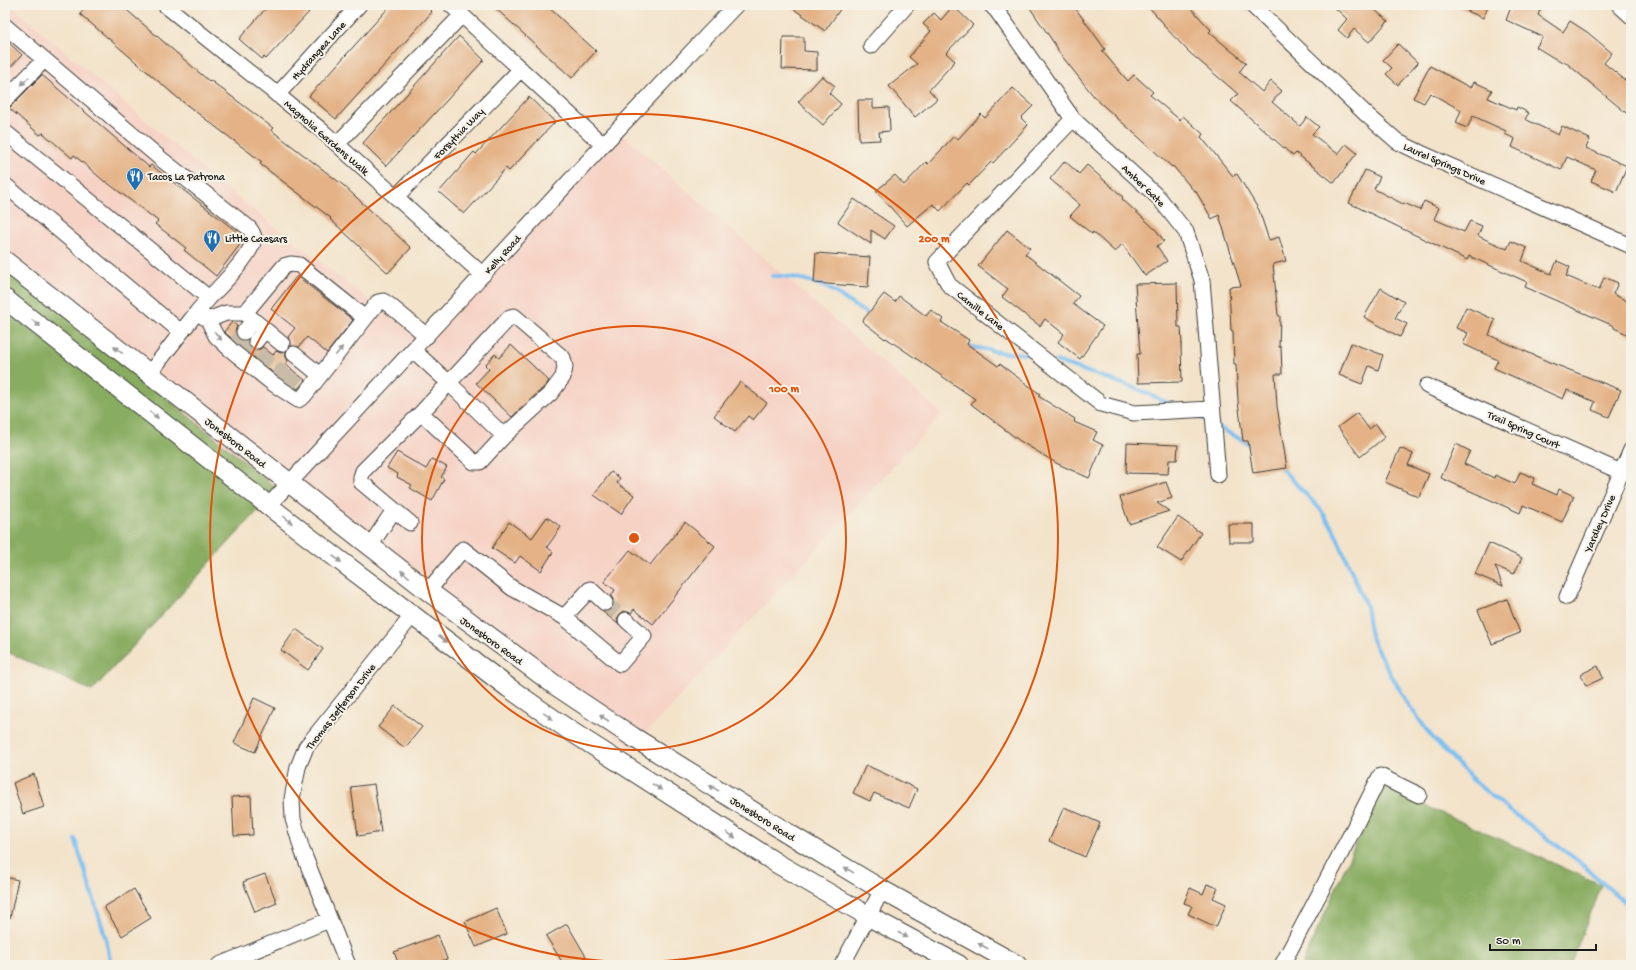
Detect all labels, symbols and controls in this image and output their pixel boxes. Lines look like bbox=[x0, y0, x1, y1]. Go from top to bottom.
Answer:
street label: Hydrangea Lane bbox=[290, 19, 349, 83]
one-way arrow bbox=[21, 76, 30, 85]
street label: Magnolia Gardens Walk bbox=[281, 98, 371, 179]
street label: Forsythia Way bbox=[431, 106, 487, 163]
street label: Laurel Springs Drive bbox=[1401, 141, 1487, 188]
street label: Amber Gate bbox=[1118, 163, 1167, 210]
restaurant icon: Tacos La Patrona bbox=[125, 166, 145, 191]
place label: Tacos La Patrona bbox=[147, 172, 226, 184]
restaurant icon: Little Caesars bbox=[202, 228, 222, 253]
street label: Kelly Road bbox=[483, 232, 525, 277]
text: 200 m bbox=[919, 233, 950, 247]
place label: Little Caesars bbox=[225, 234, 288, 246]
street label: Camille Lane bbox=[954, 289, 1006, 334]
one-way arrow bbox=[30, 318, 41, 327]
one-way arrow bbox=[213, 331, 222, 342]
one-way arrow bbox=[113, 345, 124, 354]
one-way arrow bbox=[335, 345, 343, 356]
text: 100 m bbox=[768, 383, 799, 397]
street label: Trail Spring Court bbox=[1484, 409, 1563, 453]
one-way arrow bbox=[149, 411, 160, 420]
street label: Jonesboro Road bbox=[202, 416, 269, 472]
street label: Yardley Drive bbox=[1582, 493, 1619, 555]
one-way arrow bbox=[282, 516, 293, 524]
centre of rings bbox=[627, 531, 641, 545]
one-way arrow bbox=[332, 554, 343, 563]
one-way arrow bbox=[400, 570, 411, 578]
street label: Jonesboro Road bbox=[457, 615, 526, 669]
one-way arrow bbox=[437, 635, 448, 644]
street label: Thomas Jefferson Drive bbox=[303, 661, 379, 753]
one-way arrow bbox=[543, 712, 553, 720]
one-way arrow bbox=[599, 714, 610, 722]
one-way arrow bbox=[652, 783, 662, 791]
one-way arrow bbox=[709, 784, 719, 792]
street label: Jonesboro Road bbox=[727, 795, 798, 845]
one-way arrow bbox=[725, 831, 737, 838]
one-way arrow bbox=[843, 867, 855, 874]
scale bar bbox=[1490, 926, 1596, 952]
one-way arrow bbox=[897, 931, 909, 938]
text: 50 m bbox=[1496, 935, 1521, 949]
one-way arrow bbox=[977, 943, 988, 950]

